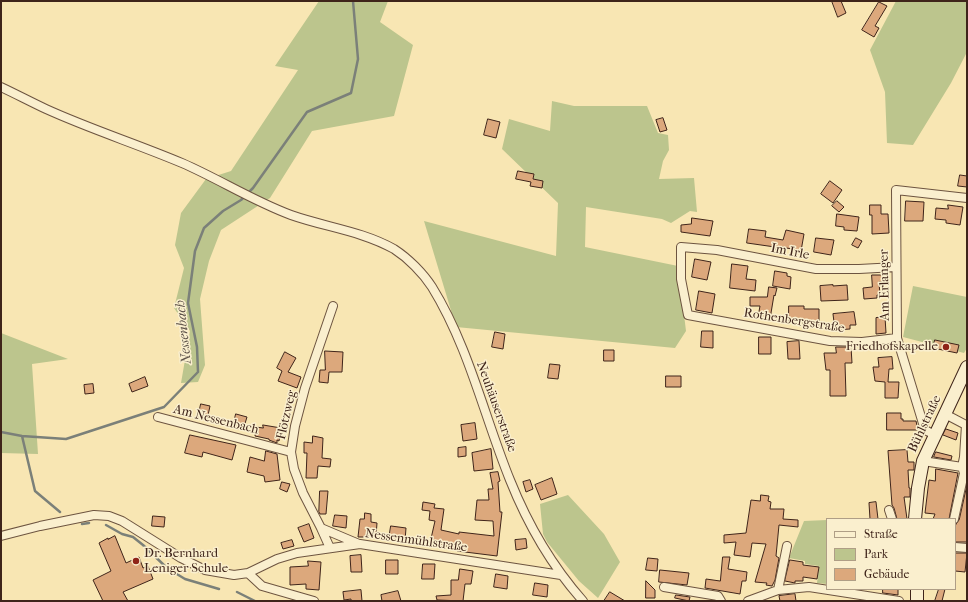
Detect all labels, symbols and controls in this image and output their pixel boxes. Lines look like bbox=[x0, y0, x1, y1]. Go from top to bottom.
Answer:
street label: Im Irle bbox=[769, 241, 811, 263]
street label: Am Erlanger bbox=[877, 249, 893, 321]
water label: Nessenbach bbox=[172, 299, 196, 365]
street label: Rothenbergstraße bbox=[743, 305, 845, 337]
place label: Friedhofskapelle bbox=[846, 339, 938, 355]
marker: Friedhofskapelle bbox=[941, 342, 951, 352]
street label: Neuhäuserstraße bbox=[472, 360, 520, 454]
street label: Flötzweg bbox=[274, 389, 300, 441]
street label: Bühlstraße bbox=[905, 393, 945, 455]
street label: Am Nessenbach bbox=[172, 402, 260, 438]
legend bbox=[826, 518, 956, 590]
street label: Nessenmühlstraße bbox=[364, 526, 468, 556]
text: Straße bbox=[864, 527, 898, 541]
place label: Dr. Bernhard Leniger Schule bbox=[144, 546, 228, 577]
text: Park bbox=[864, 547, 888, 561]
marker: Dr. Bernhard Leniger Schule bbox=[131, 556, 141, 566]
text: Gebäude bbox=[864, 567, 909, 581]

